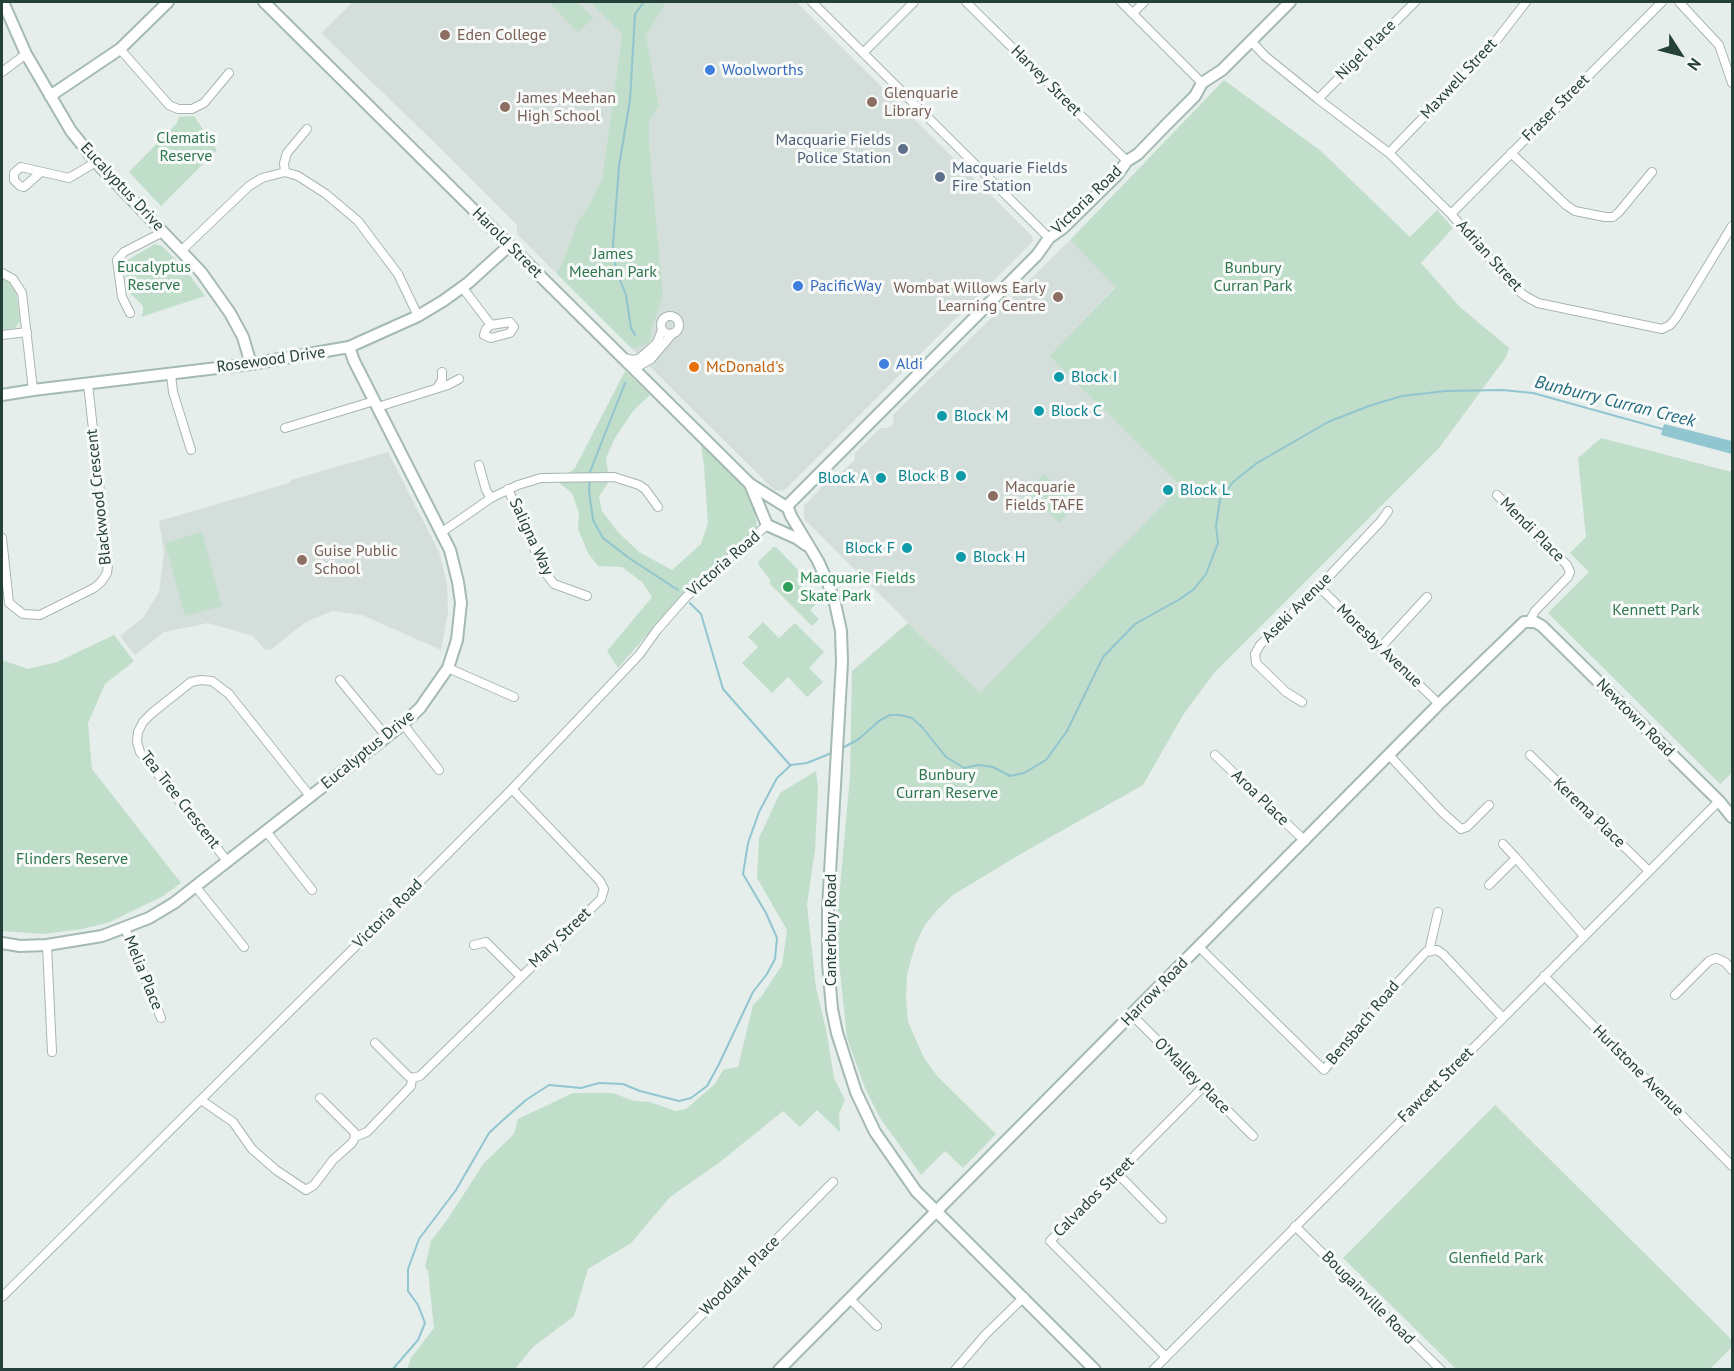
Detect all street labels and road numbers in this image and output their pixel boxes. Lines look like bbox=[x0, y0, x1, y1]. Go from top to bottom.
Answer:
street label: Nigel Place bbox=[1332, 16, 1400, 84]
street label: Maxwell Street bbox=[1417, 35, 1501, 123]
street label: Harvey Street bbox=[1007, 42, 1085, 120]
street label: Fraser Street bbox=[1518, 70, 1594, 146]
street label: Eucalyptus Drive bbox=[76, 139, 168, 235]
street label: Victoria Road bbox=[1048, 162, 1126, 238]
street label: Harold Street bbox=[468, 204, 546, 282]
street label: Adrian Street bbox=[1452, 216, 1526, 296]
street label: Rosewood Drive bbox=[215, 343, 327, 377]
street label: Blackwood Crescent bbox=[82, 428, 116, 566]
street label: Mendi Place bbox=[1496, 494, 1568, 566]
street label: Saligna Way bbox=[505, 495, 557, 579]
street label: Victoria Road bbox=[684, 527, 764, 601]
street label: Aseki Avenue bbox=[1258, 569, 1336, 647]
street label: Moresby Avenue bbox=[1332, 600, 1426, 692]
street label: Newtown Road bbox=[1592, 675, 1678, 761]
street label: Eucalyptus Drive bbox=[318, 707, 418, 793]
street label: Tea Tree Crescent bbox=[136, 747, 224, 853]
street label: Aroa Place bbox=[1227, 766, 1293, 830]
street label: Kerema Place bbox=[1549, 774, 1629, 852]
street label: Canterbury Road bbox=[821, 874, 841, 986]
street label: Victoria Road bbox=[349, 875, 427, 953]
street label: Mary Street bbox=[525, 904, 595, 972]
street label: Melia Place bbox=[119, 933, 167, 1013]
street label: Harrow Road bbox=[1118, 954, 1192, 1030]
street label: Bensbach Road bbox=[1322, 977, 1404, 1069]
street label: Hurlstone Avenue bbox=[1588, 1021, 1688, 1121]
street label: O'Malley Place bbox=[1150, 1034, 1234, 1118]
street label: Fawcett Street bbox=[1394, 1043, 1478, 1127]
street label: Calvados Street bbox=[1050, 1153, 1138, 1241]
street label: Woodlark Place bbox=[696, 1232, 784, 1320]
street label: Bougainville Road bbox=[1317, 1247, 1419, 1349]

